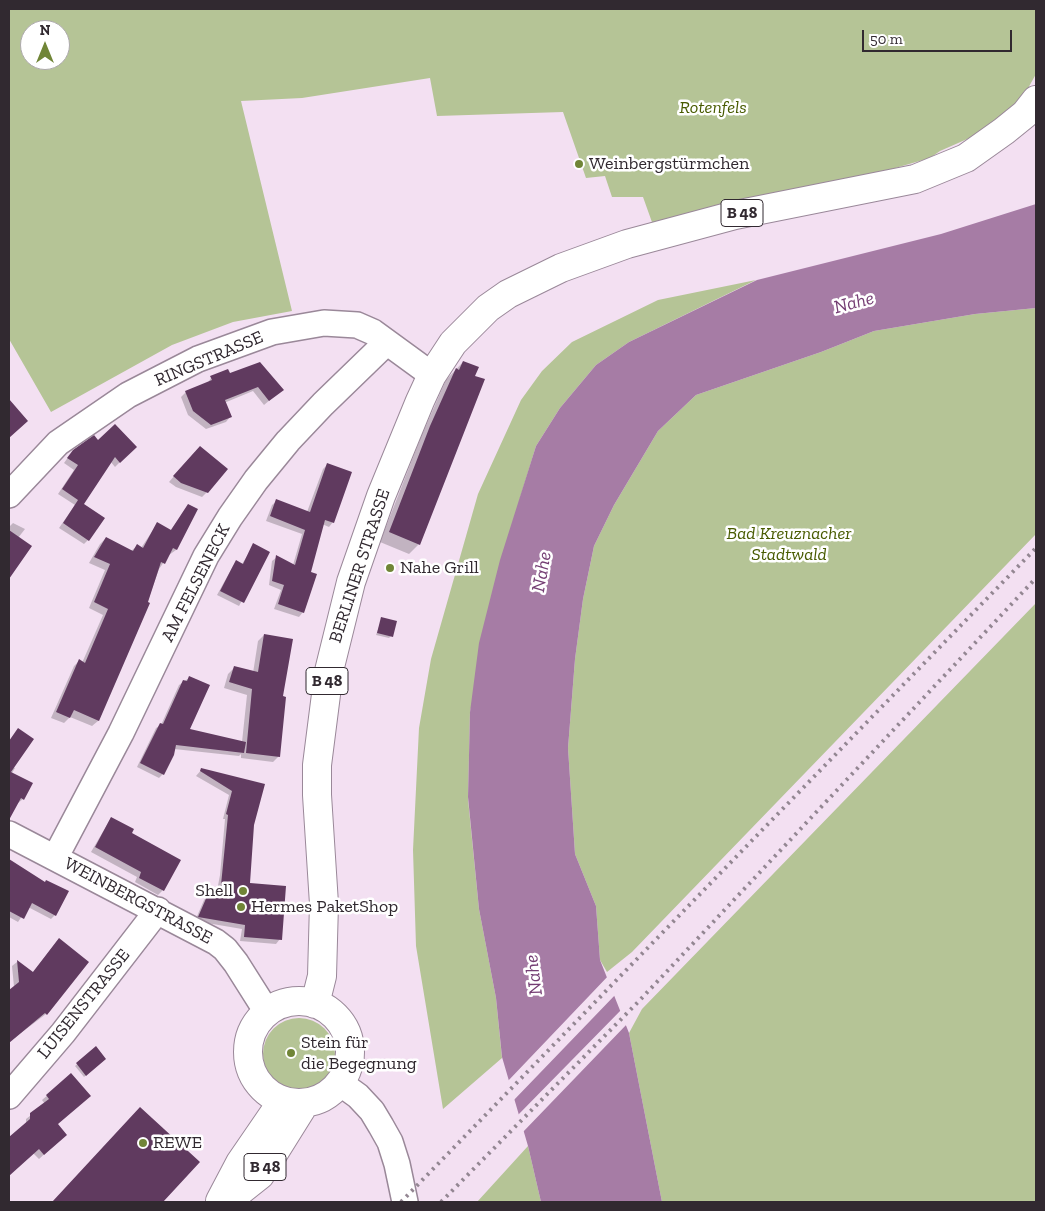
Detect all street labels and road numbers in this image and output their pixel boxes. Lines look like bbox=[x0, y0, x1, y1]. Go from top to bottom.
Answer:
road number: B 48 bbox=[721, 200, 763, 227]
street label: RINGSTRASSE bbox=[152, 326, 266, 392]
street label: BERLINER STRASSE bbox=[325, 486, 395, 646]
street label: AM FELSENECK bbox=[157, 520, 235, 646]
road number: B 48 bbox=[306, 668, 348, 694]
street label: WEINBERGSTRASSE bbox=[60, 853, 216, 949]
street label: LUISENSTRASSE bbox=[33, 945, 135, 1063]
road number: B 48 bbox=[244, 1154, 286, 1180]

